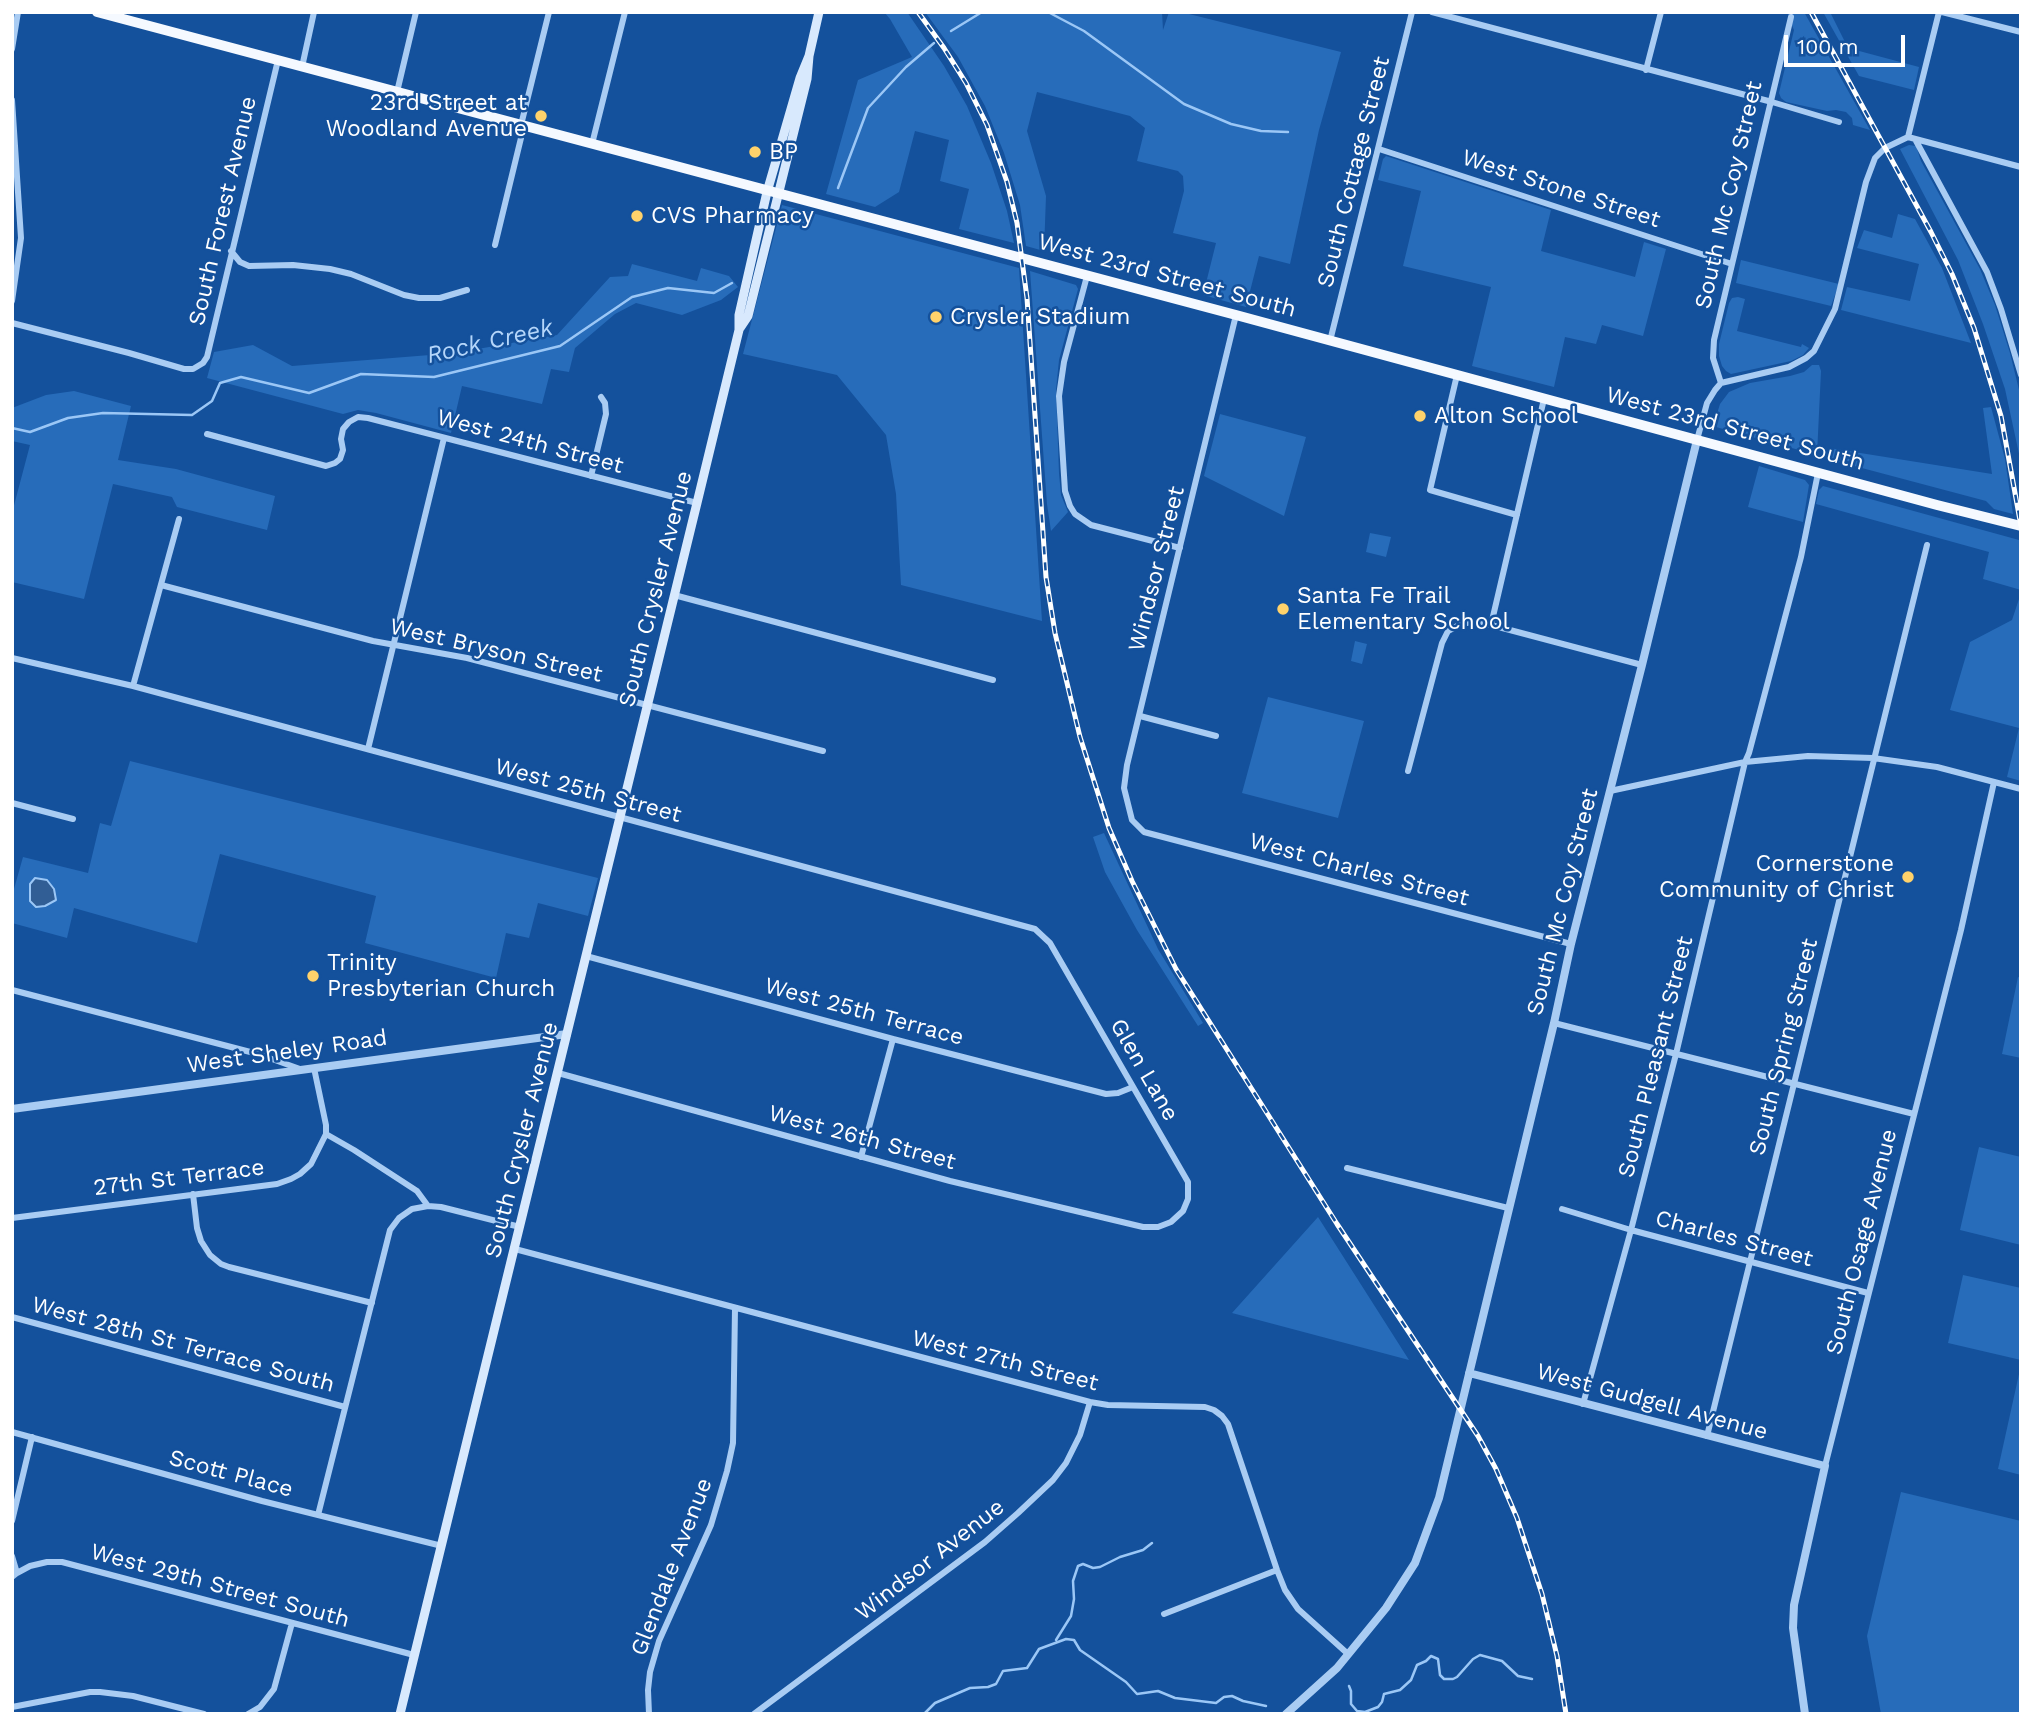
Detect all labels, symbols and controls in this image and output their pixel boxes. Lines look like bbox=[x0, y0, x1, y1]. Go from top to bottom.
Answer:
scale bar bbox=[1788, 21, 1909, 65]
text: 100 m bbox=[1797, 34, 1859, 59]
street label: South Cottage Street bbox=[1312, 54, 1396, 290]
street label: South Mc Coy Street bbox=[1689, 78, 1769, 312]
place label: 23rd Street at Woodland Avenue bbox=[326, 89, 527, 143]
street label: South Forest Avenue bbox=[183, 94, 263, 328]
marker: 23rd Street at Woodland Avenue bbox=[533, 108, 549, 124]
place label: BP bbox=[769, 138, 798, 166]
marker: BP bbox=[747, 144, 763, 160]
street label: West Stone Street bbox=[1458, 144, 1664, 234]
place label: CVS Pharmacy bbox=[651, 202, 814, 230]
marker: CVS Pharmacy bbox=[629, 208, 645, 224]
street label: West 23rd Street South bbox=[1035, 228, 1299, 324]
place label: Crysler Stadium bbox=[950, 303, 1130, 331]
marker: Crysler Stadium bbox=[928, 309, 944, 325]
water label: Rock Creek bbox=[424, 313, 556, 371]
street label: West 23rd Street South bbox=[1603, 381, 1867, 477]
place label: Alton School bbox=[1434, 402, 1578, 430]
street label: West 24th Street bbox=[434, 404, 626, 480]
marker: Alton School bbox=[1412, 408, 1428, 424]
street label: South Crysler Avenue bbox=[613, 468, 699, 710]
street label: Windsor Street bbox=[1123, 484, 1191, 654]
place label: Santa Fe Trail Elementary School bbox=[1297, 582, 1509, 636]
marker: Santa Fe Trail Elementary School bbox=[1275, 601, 1291, 617]
street label: West Bryson Street bbox=[387, 613, 605, 689]
street label: West 25th Street bbox=[492, 753, 684, 829]
street label: South Mc Coy Street bbox=[1521, 786, 1605, 1018]
street label: West Charles Street bbox=[1246, 827, 1472, 913]
place label: Cornerstone Community of Christ bbox=[1659, 850, 1894, 904]
marker: Cornerstone Community of Christ bbox=[1900, 869, 1916, 885]
street label: South Pleasant Street bbox=[1613, 933, 1699, 1181]
street label: South Spring Street bbox=[1744, 936, 1824, 1158]
place label: Trinity Presbyterian Church bbox=[327, 949, 555, 1003]
marker: Trinity Presbyterian Church bbox=[305, 968, 321, 984]
street label: West 25th Terrace bbox=[761, 972, 967, 1052]
street label: Glen Lane bbox=[1104, 1014, 1184, 1126]
street label: South Crysler Avenue bbox=[479, 1019, 565, 1261]
street label: West Sheley Road bbox=[185, 1024, 389, 1080]
street label: West 26th Street bbox=[765, 1100, 959, 1176]
street label: South Osage Avenue bbox=[1821, 1126, 1903, 1358]
street label: 27th St Terrace bbox=[92, 1154, 266, 1202]
street label: Charles Street bbox=[1652, 1205, 1816, 1273]
street label: West 28th St Terrace South bbox=[29, 1291, 337, 1399]
street label: West 27th Street bbox=[909, 1325, 1101, 1397]
street label: West Gudgell Avenue bbox=[1533, 1358, 1771, 1446]
street label: Scott Place bbox=[166, 1444, 296, 1504]
street label: Glendale Avenue bbox=[625, 1474, 719, 1660]
street label: Windsor Avenue bbox=[850, 1493, 1010, 1627]
street label: West 29th Street South bbox=[87, 1538, 353, 1634]

